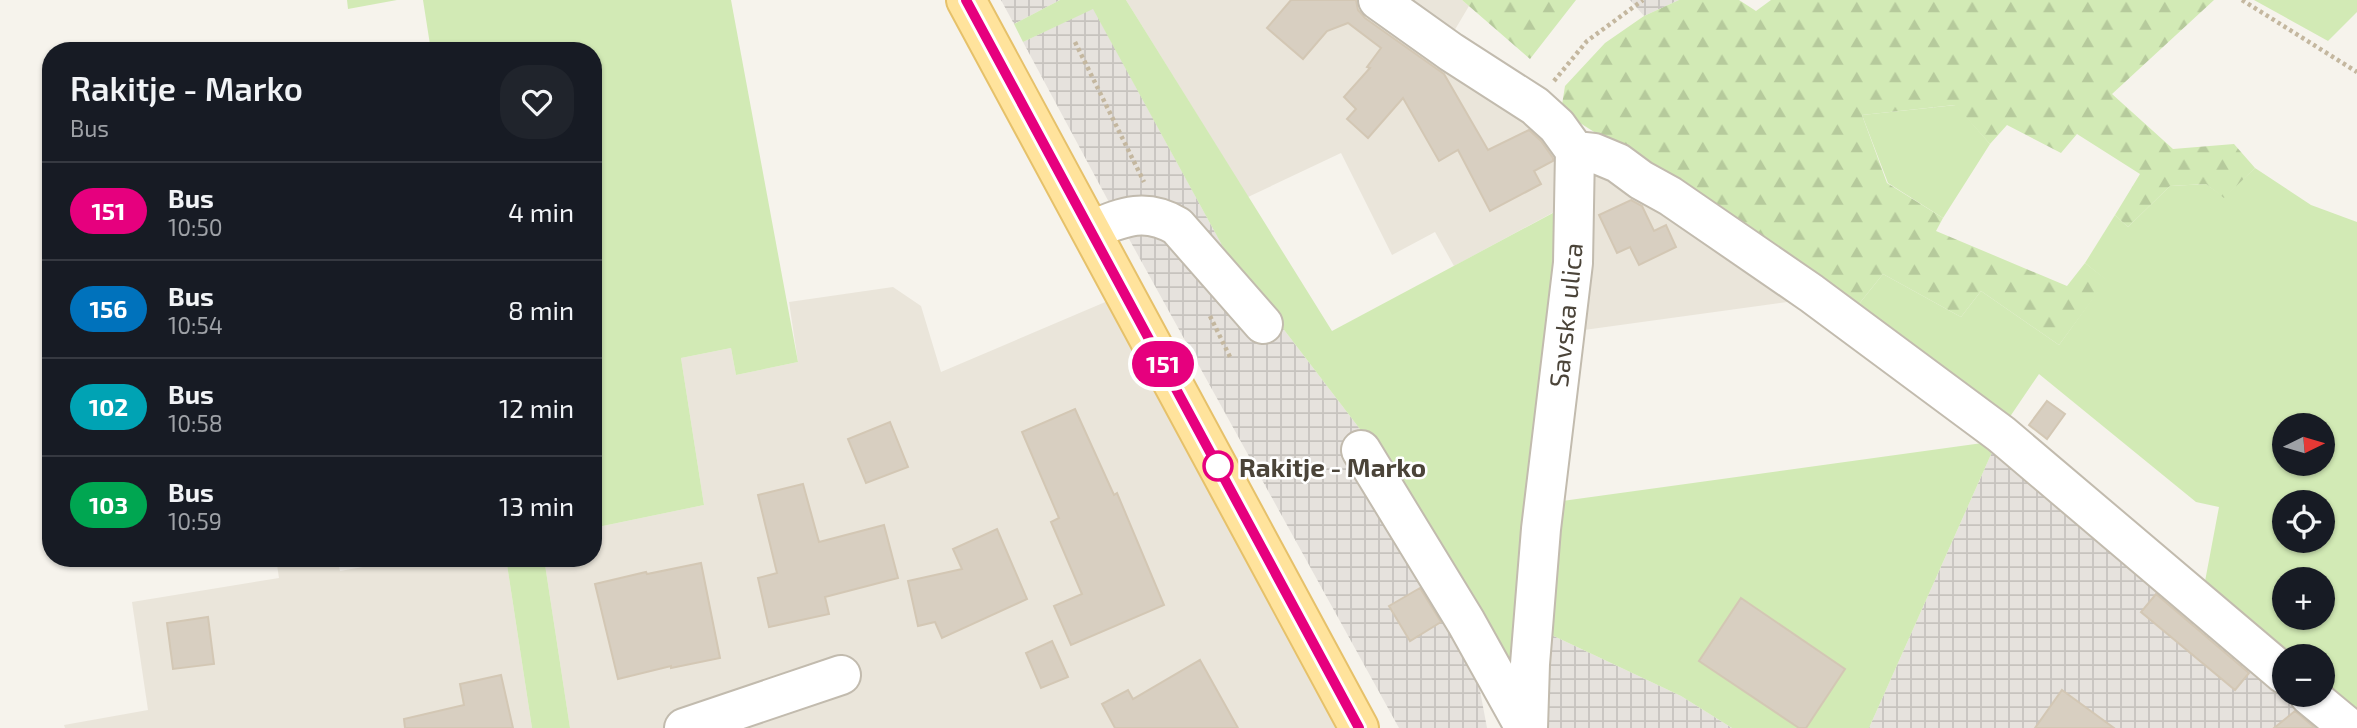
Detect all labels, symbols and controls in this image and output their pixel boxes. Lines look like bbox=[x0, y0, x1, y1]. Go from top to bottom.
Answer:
button: heart bbox=[500, 65, 574, 139]
text: Rakitje - Marko bbox=[70, 68, 303, 108]
text: Bus bbox=[70, 114, 109, 142]
text: Bus bbox=[168, 182, 214, 213]
text: 151 bbox=[92, 196, 125, 225]
text: 4 min bbox=[508, 196, 574, 227]
text: 10:50 bbox=[168, 213, 223, 241]
street label: Savska ulica bbox=[1542, 241, 1588, 389]
text: Bus bbox=[168, 280, 214, 311]
text: 156 bbox=[90, 294, 127, 323]
text: 8 min bbox=[508, 294, 574, 325]
text: 10:54 bbox=[168, 311, 223, 339]
line badge: 151 bbox=[1123, 341, 1203, 387]
text: 151 bbox=[1146, 349, 1180, 378]
text: Bus bbox=[168, 378, 214, 409]
text: 102 bbox=[89, 392, 128, 421]
text: 12 min bbox=[499, 392, 574, 423]
text: 10:58 bbox=[168, 409, 223, 437]
north arrow bbox=[2272, 413, 2334, 476]
map controls bbox=[2272, 413, 2335, 707]
marker: Rakitje - Marko bbox=[1203, 451, 1233, 481]
place label: Rakitje - Marko bbox=[1239, 451, 1426, 482]
text: Bus bbox=[168, 476, 214, 507]
text: 103 bbox=[89, 490, 128, 519]
text: 13 min bbox=[499, 490, 574, 521]
button: locate bbox=[2272, 490, 2335, 553]
text: 10:59 bbox=[168, 507, 222, 535]
button: + bbox=[2272, 567, 2335, 630]
button: − bbox=[2272, 644, 2335, 707]

